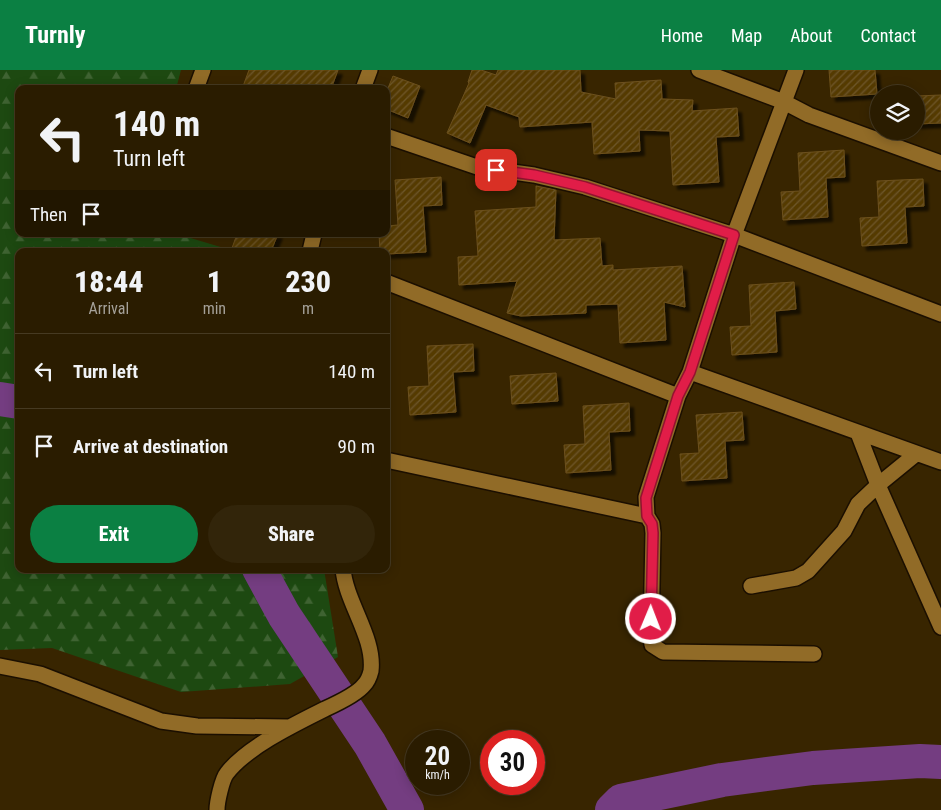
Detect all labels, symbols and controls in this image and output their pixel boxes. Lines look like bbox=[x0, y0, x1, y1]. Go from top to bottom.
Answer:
text: Turnly bbox=[25, 21, 86, 49]
text: Home bbox=[661, 25, 703, 46]
text: Map bbox=[731, 25, 762, 46]
text: About bbox=[790, 25, 832, 46]
text: Contact bbox=[860, 25, 916, 46]
map controls bbox=[870, 85, 925, 140]
button: layers bbox=[870, 85, 925, 140]
text: 140 m bbox=[113, 104, 200, 145]
icon: left bbox=[30, 105, 95, 170]
text: Turn left bbox=[113, 146, 185, 171]
pin bbox=[475, 149, 517, 191]
icon: arrive bbox=[482, 156, 510, 184]
icon: arrive bbox=[77, 200, 105, 228]
text: Then bbox=[30, 203, 67, 226]
text: 18:44 bbox=[74, 264, 144, 299]
text: 1 bbox=[207, 264, 222, 299]
text: 230 bbox=[285, 264, 331, 299]
text: Arrival bbox=[88, 299, 129, 318]
text: min bbox=[203, 299, 226, 318]
text: m bbox=[302, 299, 314, 318]
icon: left bbox=[30, 357, 58, 385]
text: Turn left bbox=[73, 360, 138, 383]
text: 140 m bbox=[328, 360, 375, 383]
icon: arrive bbox=[30, 432, 58, 460]
text: Arrive at destination bbox=[73, 435, 228, 458]
text: 90 m bbox=[338, 435, 375, 458]
button: Exit bbox=[30, 505, 198, 563]
button: Share bbox=[208, 505, 375, 563]
position arrow bbox=[624, 592, 676, 644]
speed limit sign: 30 bbox=[480, 730, 545, 795]
text: 20 bbox=[425, 742, 450, 771]
text: km/h bbox=[425, 768, 450, 782]

